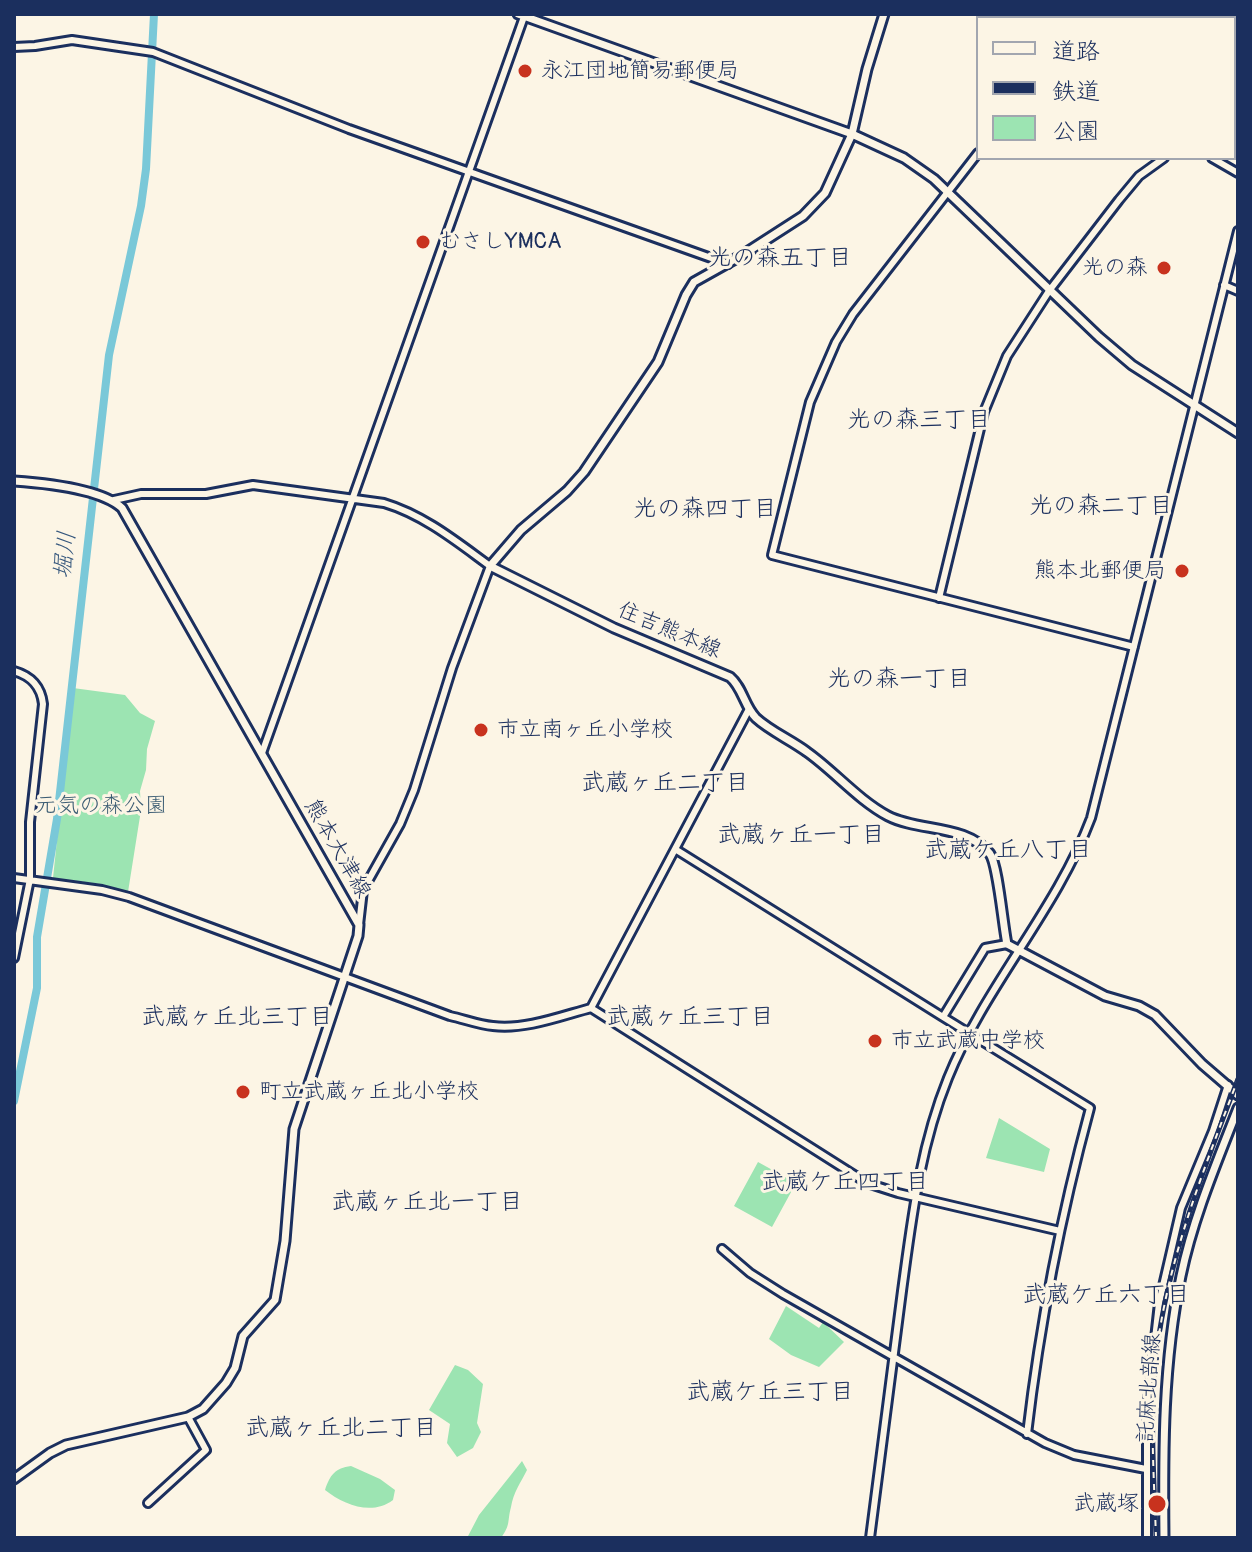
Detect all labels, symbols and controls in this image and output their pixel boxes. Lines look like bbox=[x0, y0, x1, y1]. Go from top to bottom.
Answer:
legend bbox=[976, 16, 1236, 160]
text: 道路 bbox=[1052, 37, 1100, 66]
place label: 永江団地簡易郵便局 bbox=[541, 58, 739, 84]
marker: 永江団地簡易郵便局 bbox=[516, 62, 534, 80]
text: 鉄道 bbox=[1052, 77, 1100, 106]
text: 公園 bbox=[1052, 117, 1100, 146]
place label: むさしYMCA bbox=[439, 229, 561, 255]
marker: むさしYMCA bbox=[414, 233, 432, 251]
district label: 光の森五丁目 bbox=[708, 245, 852, 273]
place label: 光の森 bbox=[1082, 255, 1148, 281]
marker: 光の森 bbox=[1155, 259, 1173, 277]
district label: 光の森三丁目 bbox=[847, 407, 991, 435]
district label: 光の森二丁目 bbox=[1029, 493, 1173, 521]
district label: 光の森四丁目 bbox=[633, 496, 777, 524]
water label: 堀川 bbox=[49, 530, 83, 580]
place label: 熊本北郵便局 bbox=[1034, 558, 1166, 584]
marker: 熊本北郵便局 bbox=[1173, 562, 1191, 580]
street label: 住吉熊本線 bbox=[613, 597, 725, 665]
district label: 光の森一丁目 bbox=[827, 666, 971, 694]
place label: 市立南ヶ丘小学校 bbox=[497, 717, 673, 743]
marker: 市立南ヶ丘小学校 bbox=[472, 721, 490, 739]
district label: 武蔵ヶ丘二丁目 bbox=[581, 770, 749, 798]
park label: 元気の森公園 bbox=[35, 793, 167, 819]
street label: 熊本大津線 bbox=[298, 795, 376, 903]
district label: 武蔵ヶ丘一丁目 bbox=[717, 822, 885, 850]
district label: 武蔵ケ丘八丁目 bbox=[924, 837, 1092, 865]
district label: 武蔵ヶ丘北三丁目 bbox=[141, 1004, 333, 1032]
district label: 武蔵ヶ丘三丁目 bbox=[606, 1004, 774, 1032]
place label: 市立武蔵中学校 bbox=[891, 1028, 1045, 1054]
marker: 市立武蔵中学校 bbox=[866, 1032, 884, 1050]
place label: 町立武蔵ヶ丘北小学校 bbox=[259, 1079, 479, 1105]
marker: 町立武蔵ヶ丘北小学校 bbox=[234, 1083, 252, 1101]
district label: 武蔵ケ丘四丁目 bbox=[761, 1169, 929, 1197]
district label: 武蔵ヶ丘北一丁目 bbox=[331, 1189, 523, 1217]
district label: 武蔵ケ丘六丁目 bbox=[1022, 1282, 1190, 1310]
street label: 託麻北部線 bbox=[1133, 1332, 1167, 1444]
district label: 武蔵ケ丘三丁目 bbox=[686, 1379, 854, 1407]
district label: 武蔵ヶ丘北二丁目 bbox=[245, 1415, 437, 1443]
place label: 武蔵塚 bbox=[1073, 1491, 1139, 1517]
marker: 武蔵塚 bbox=[1146, 1493, 1168, 1515]

